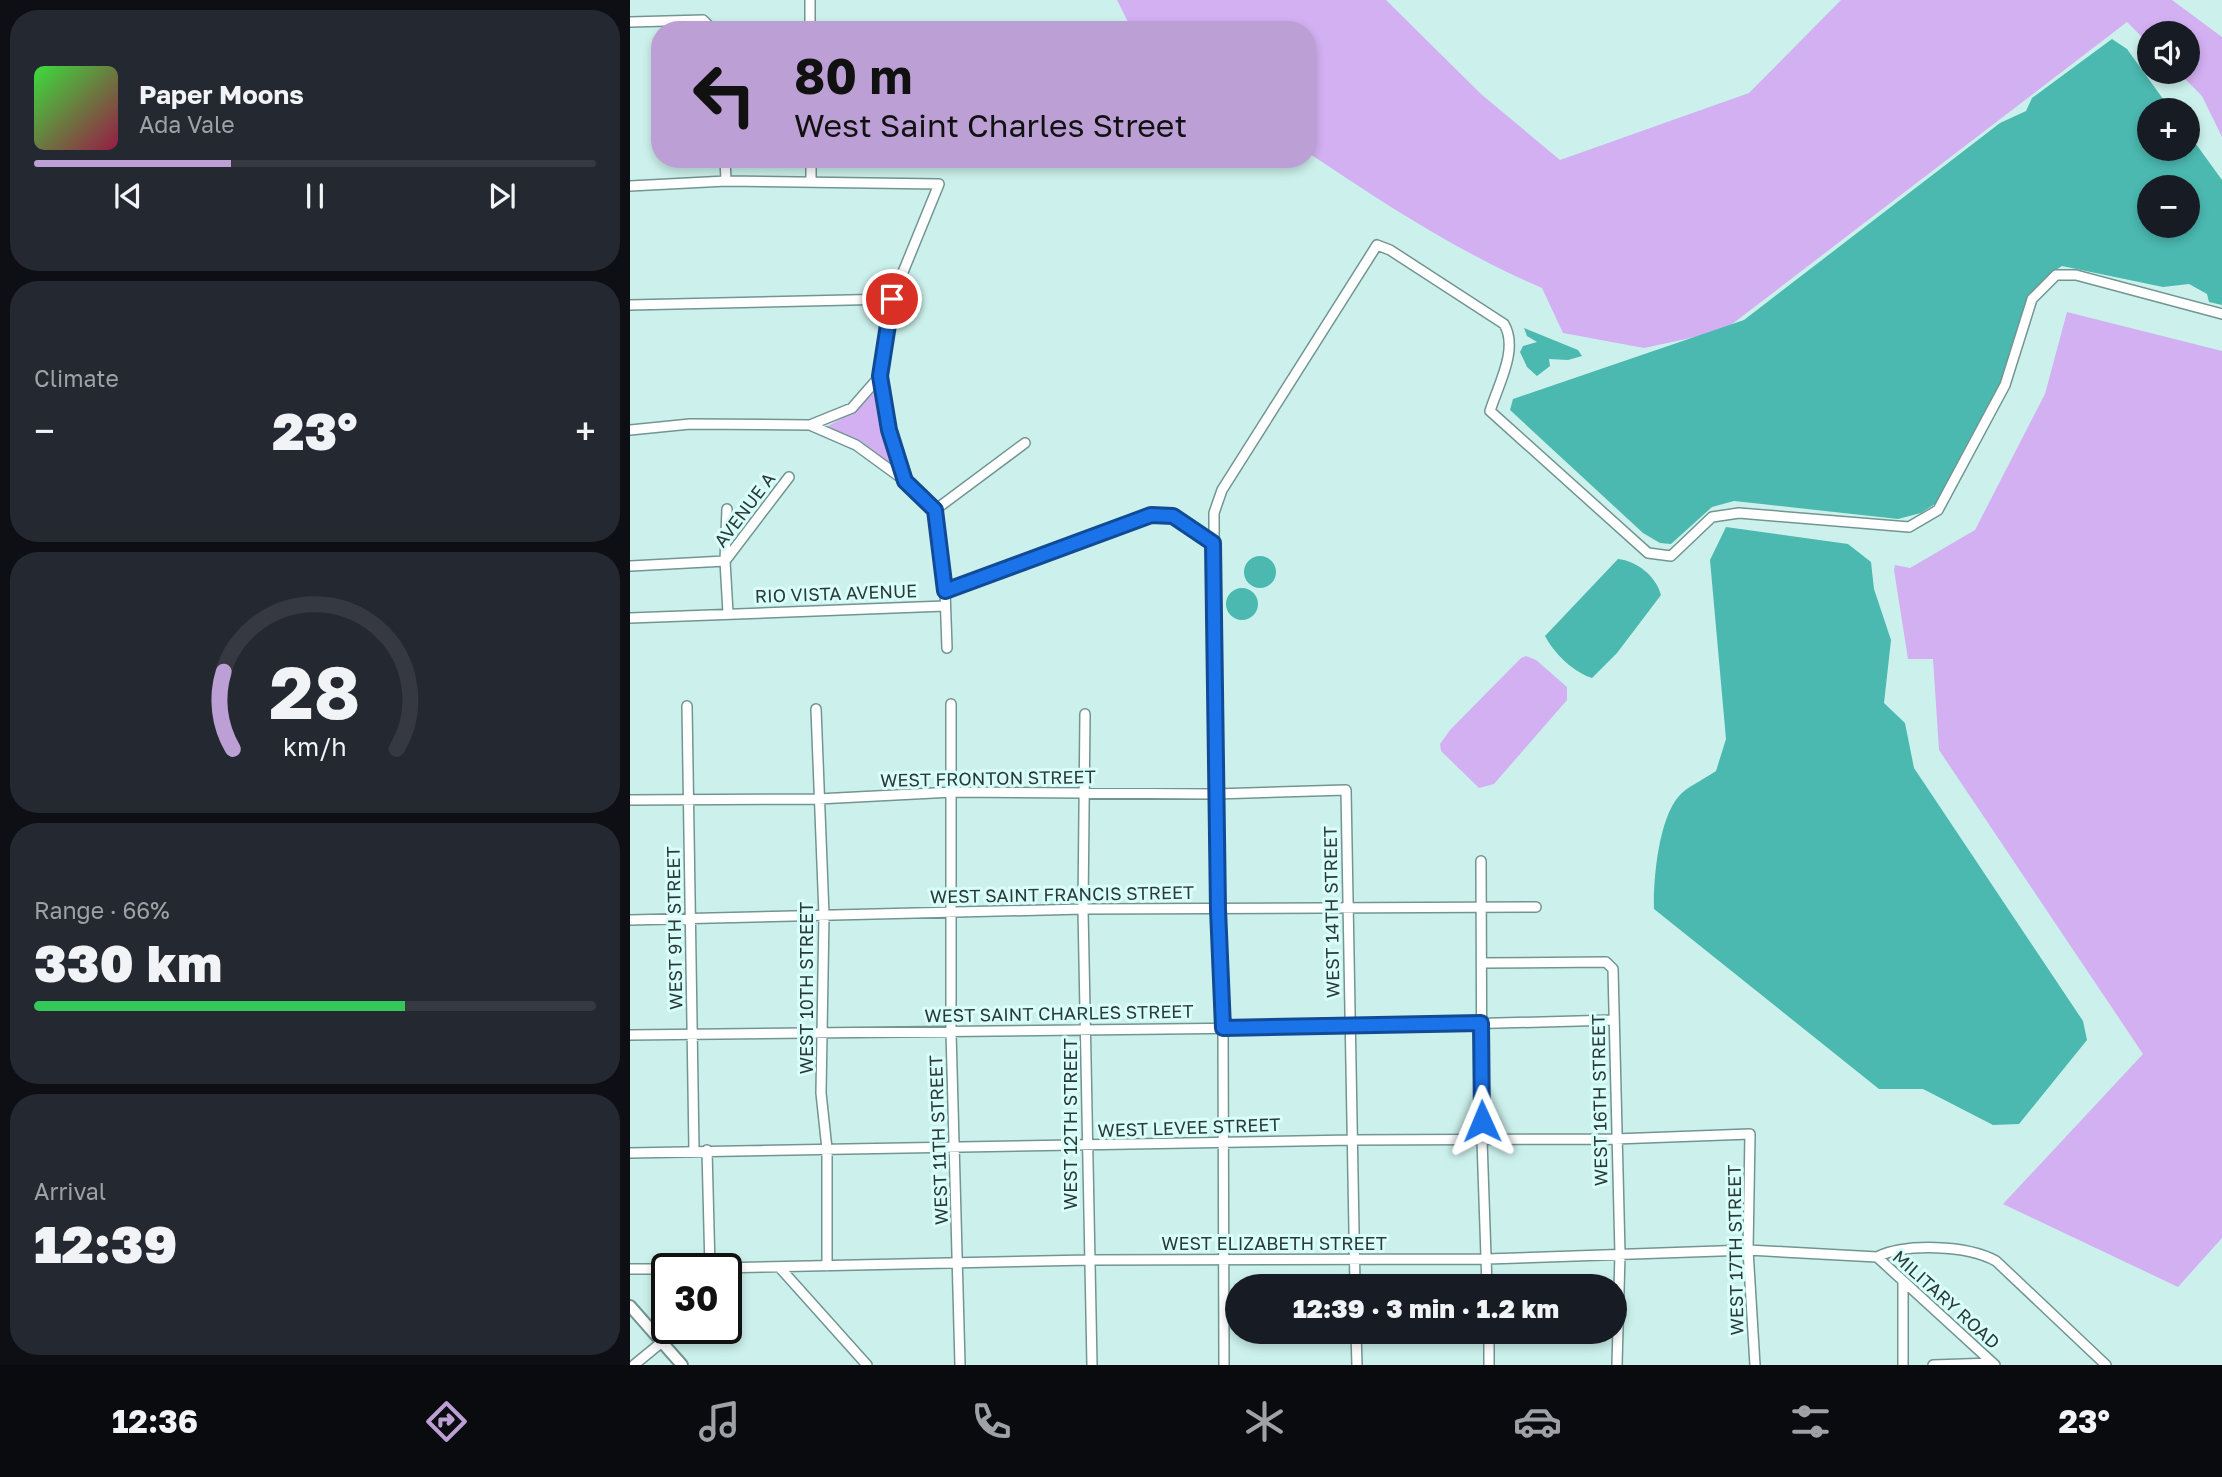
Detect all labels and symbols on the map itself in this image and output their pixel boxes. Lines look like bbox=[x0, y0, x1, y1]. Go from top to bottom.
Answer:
pin bbox=[862, 269, 922, 329]
street label: AVENUE A bbox=[709, 468, 779, 551]
street label: RIO VISTA AVENUE bbox=[754, 579, 917, 607]
street label: WEST FRONTON STREET bbox=[880, 765, 1096, 791]
street label: WEST 14TH STREET bbox=[1318, 826, 1344, 998]
street label: WEST 9TH STREET bbox=[662, 846, 686, 1010]
street label: WEST SAINT FRANCIS STREET bbox=[930, 881, 1194, 907]
street label: WEST 10TH STREET bbox=[795, 902, 817, 1074]
street label: WEST SAINT CHARLES STREET bbox=[924, 1000, 1194, 1026]
street label: WEST 16TH STREET bbox=[1586, 1014, 1612, 1186]
street label: WEST 12TH STREET bbox=[1059, 1038, 1081, 1210]
street label: WEST 11TH STREET bbox=[924, 1055, 952, 1225]
position arrow bbox=[1445, 1084, 1519, 1158]
street label: WEST LEVEE STREET bbox=[1097, 1113, 1281, 1141]
street label: WEST 17TH STREET bbox=[1723, 1164, 1747, 1336]
street label: WEST ELIZABETH STREET bbox=[1161, 1232, 1387, 1254]
street label: MILITARY ROAD bbox=[1889, 1245, 2005, 1353]
speed limit sign: 30 bbox=[651, 1253, 742, 1344]

